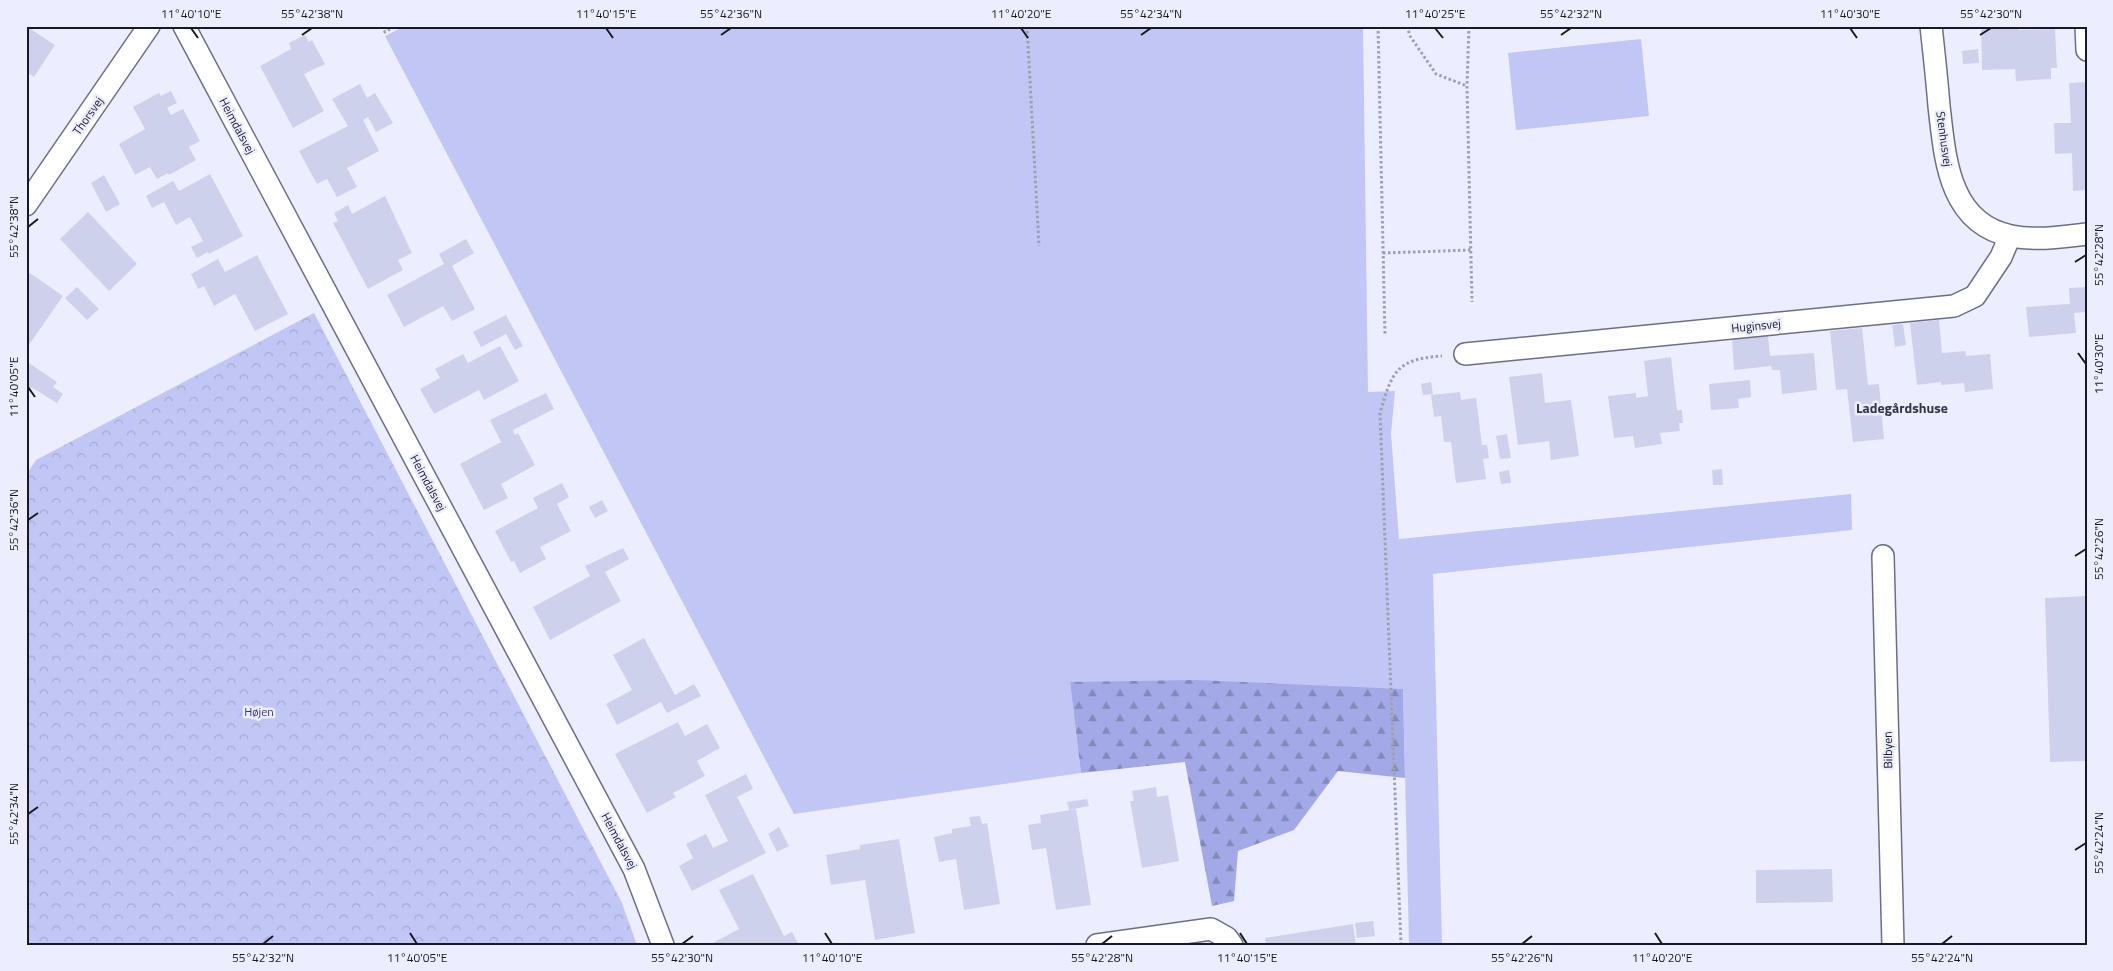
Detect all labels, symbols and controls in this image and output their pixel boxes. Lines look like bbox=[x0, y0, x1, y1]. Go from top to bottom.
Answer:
text: 11°40'10"E bbox=[161, 4, 222, 23]
text: 55°42'38"N bbox=[281, 4, 343, 23]
text: 11°40'15"E bbox=[576, 4, 637, 23]
text: 55°42'36"N bbox=[700, 4, 762, 23]
text: 11°40'20"E bbox=[991, 4, 1052, 23]
text: 55°42'34"N bbox=[1120, 4, 1182, 23]
text: 11°40'25"E bbox=[1405, 4, 1466, 23]
text: 55°42'32"N bbox=[1540, 4, 1602, 23]
text: 11°40'30"E bbox=[1820, 4, 1881, 23]
text: 55°42'30"N bbox=[1960, 4, 2022, 23]
street label: Thorsvej bbox=[67, 93, 108, 139]
street label: Heimdalsvej bbox=[215, 94, 260, 157]
street label: Stenhusvej bbox=[1931, 110, 1958, 168]
text: 55°42'38"N bbox=[4, 196, 23, 258]
text: 55°42'28"N bbox=[2089, 224, 2108, 286]
street label: Huginsvej bbox=[1730, 313, 1782, 338]
text: 11°40'30"E bbox=[2089, 333, 2108, 394]
text: 11°40'05"E bbox=[4, 356, 23, 417]
district label: Ladegårdshuse bbox=[1856, 397, 1948, 418]
street label: Heimdalsvej bbox=[406, 451, 451, 514]
text: 55°42'36"N bbox=[4, 489, 23, 551]
text: 55°42'26"N bbox=[2089, 518, 2108, 580]
park label: Højen bbox=[244, 702, 274, 721]
street label: Bilbyen bbox=[1878, 731, 1897, 769]
text: 55°42'34"N bbox=[4, 783, 23, 845]
street label: Heimdalsvej bbox=[597, 809, 642, 872]
text: 55°42'24"N bbox=[2089, 812, 2108, 874]
text: 55°42'32"N bbox=[232, 948, 294, 967]
text: 11°40'05"E bbox=[387, 948, 448, 967]
text: 55°42'30"N bbox=[651, 948, 713, 967]
text: 11°40'10"E bbox=[802, 948, 863, 967]
text: 55°42'28"N bbox=[1071, 948, 1133, 967]
text: 11°40'15"E bbox=[1217, 948, 1278, 967]
text: 55°42'26"N bbox=[1491, 948, 1553, 967]
text: 11°40'20"E bbox=[1632, 948, 1693, 967]
text: 55°42'24"N bbox=[1911, 948, 1973, 967]

